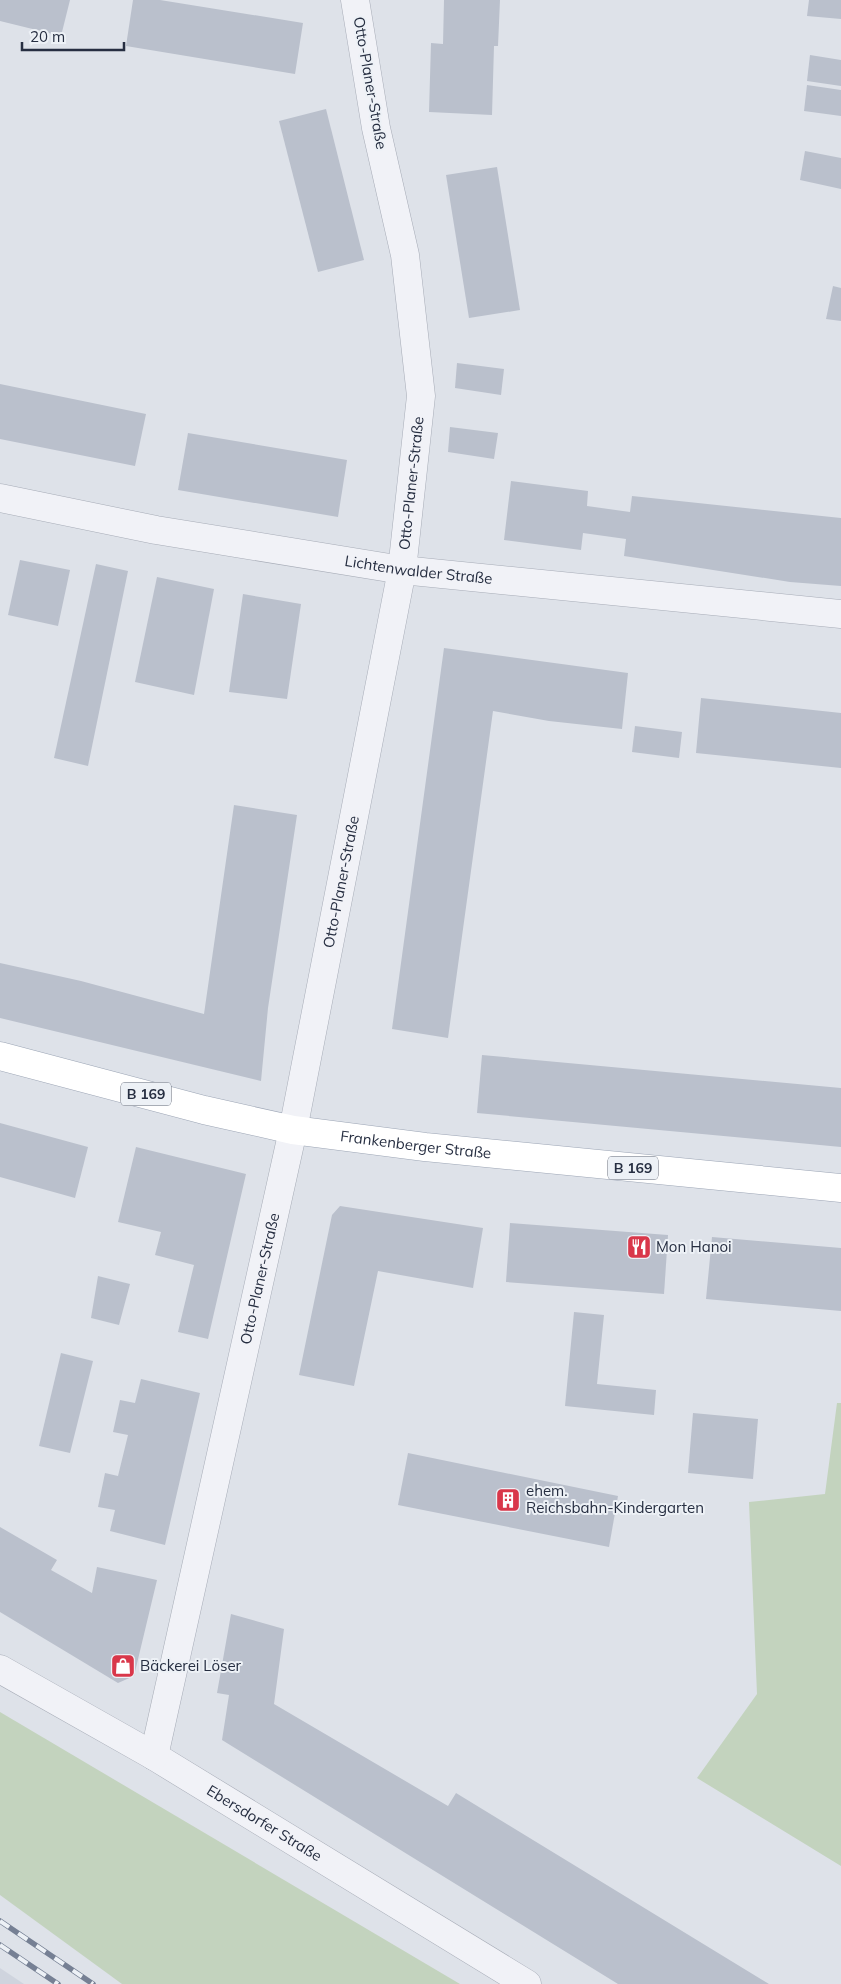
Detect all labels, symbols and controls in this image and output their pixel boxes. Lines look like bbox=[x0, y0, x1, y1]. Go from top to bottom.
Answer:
street label: Otto-Planer-Straße bbox=[349, 15, 391, 151]
scale bar bbox=[22, 20, 125, 52]
text: 20 m bbox=[30, 27, 65, 46]
street label: Otto-Planer-Straße bbox=[394, 415, 428, 551]
street label: Lichtenwalder Straße bbox=[343, 551, 493, 588]
street label: Otto-Planer-Straße bbox=[319, 814, 363, 950]
road number: B 169 bbox=[121, 1082, 171, 1106]
street label: Frankenberger Straße bbox=[339, 1126, 492, 1162]
road number: B 169 bbox=[608, 1156, 658, 1180]
street label: Otto-Planer-Straße bbox=[236, 1211, 283, 1346]
restaurant icon: Mon Hanoi bbox=[626, 1234, 652, 1260]
place label: Mon Hanoi bbox=[656, 1237, 732, 1256]
place label: ehem. Reichsbahn-Kindergarten bbox=[526, 1481, 704, 1517]
building icon: ehem. Reichsbahn-Kindergarten bbox=[495, 1487, 521, 1513]
shop icon: Bäckerei Löser bbox=[110, 1653, 136, 1679]
place label: Bäckerei Löser bbox=[140, 1656, 242, 1675]
street label: Ebersdorfer Straße bbox=[203, 1781, 325, 1865]

